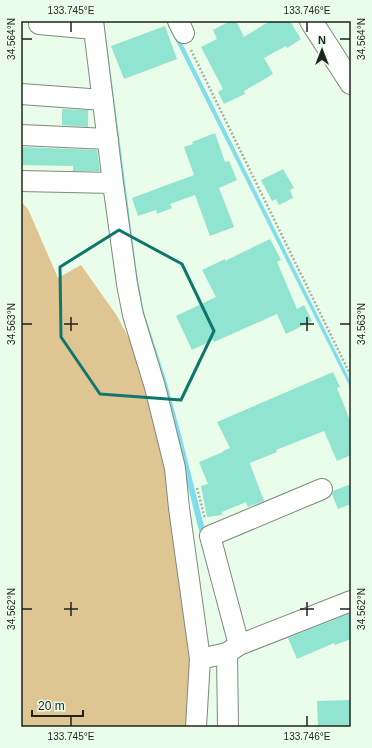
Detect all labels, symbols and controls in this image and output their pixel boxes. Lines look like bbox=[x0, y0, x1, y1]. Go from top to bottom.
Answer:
text: 133.745°E bbox=[48, 5, 95, 16]
text: 133.746°E bbox=[284, 5, 331, 16]
text: 34.564°N bbox=[6, 18, 17, 60]
text: 34.564°N bbox=[356, 18, 367, 60]
north arrow bbox=[302, 30, 342, 70]
text: N bbox=[318, 34, 326, 46]
text: 34.563°N bbox=[6, 303, 17, 345]
text: 34.563°N bbox=[356, 303, 367, 345]
text: 34.562°N bbox=[6, 588, 17, 630]
text: 34.562°N bbox=[356, 588, 367, 630]
scale bar bbox=[32, 692, 83, 718]
text: 20 m bbox=[38, 699, 65, 713]
text: 133.745°E bbox=[48, 731, 95, 742]
text: 133.746°E bbox=[284, 731, 331, 742]

